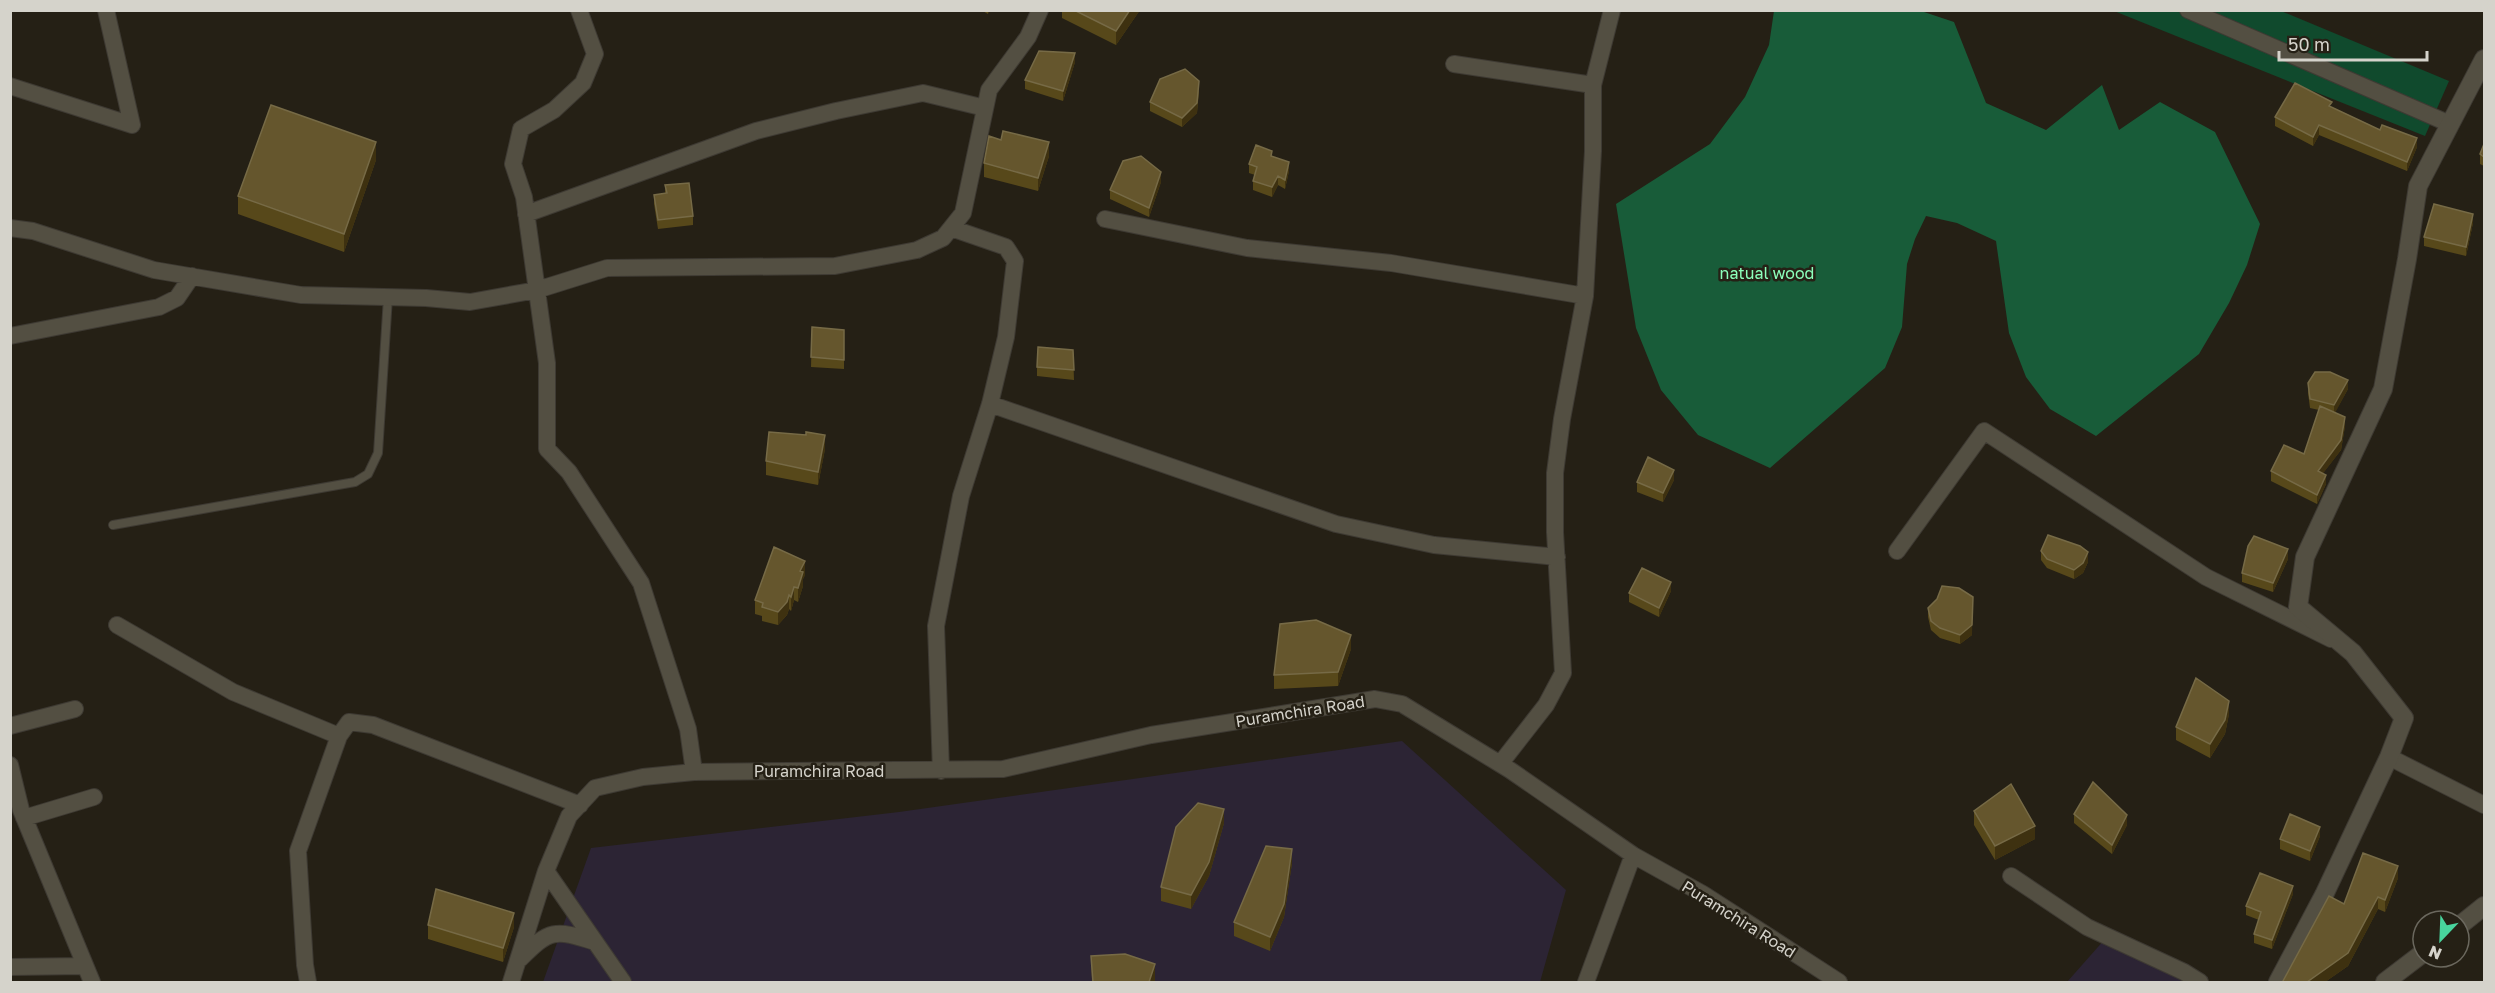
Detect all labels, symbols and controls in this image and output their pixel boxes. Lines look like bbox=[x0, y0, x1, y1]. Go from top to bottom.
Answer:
scale bar bbox=[2279, 24, 2428, 62]
text: 50 m bbox=[2288, 33, 2330, 55]
park label: natual wood bbox=[1720, 263, 1814, 283]
street label: Puramchira Road bbox=[1234, 691, 1366, 731]
street label: Puramchira Road bbox=[754, 761, 884, 781]
street label: Puramchira Road bbox=[1678, 876, 1800, 962]
north arrow bbox=[2411, 909, 2471, 969]
text: N bbox=[2426, 941, 2445, 964]

